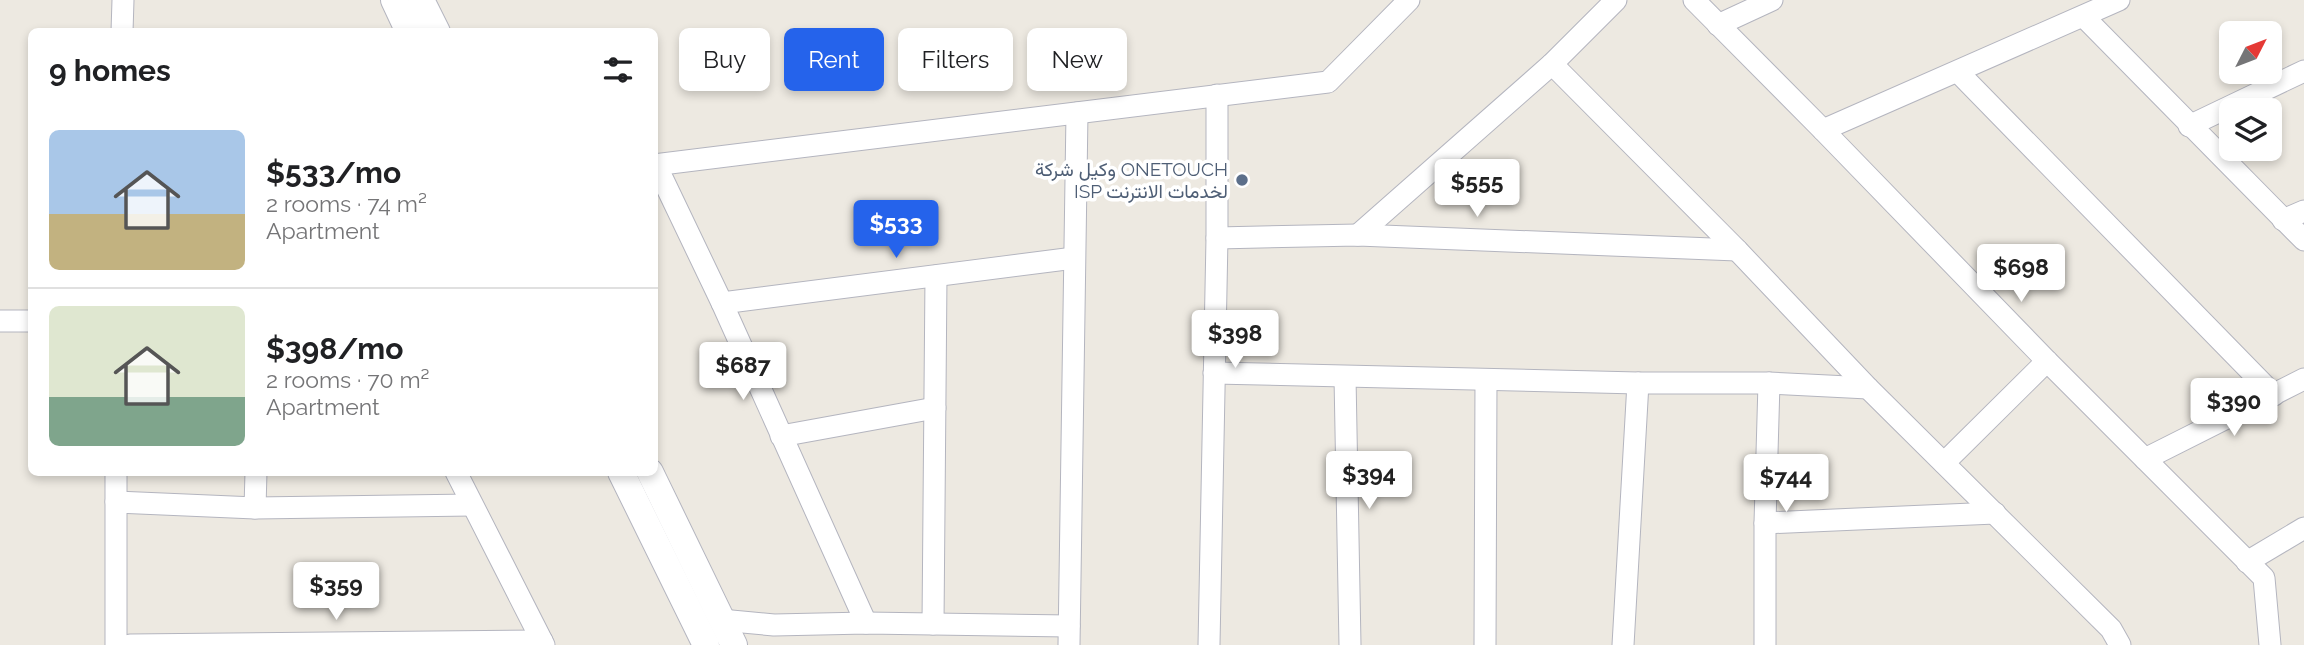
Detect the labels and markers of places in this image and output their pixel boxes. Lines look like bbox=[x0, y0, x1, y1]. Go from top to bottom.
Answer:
place label: وكيل شركة ONETOUCH ISP لخدمات الانترنت bbox=[1035, 158, 1228, 203]
pin: $555 bbox=[1436, 160, 1518, 219]
marker: وكيل شركة ONETOUCH ISP لخدمات الانترنت bbox=[1234, 172, 1250, 188]
pin: $533 bbox=[855, 201, 937, 260]
pin: $698 bbox=[1980, 244, 2062, 304]
pin: $398 bbox=[1194, 310, 1276, 370]
pin: $687 bbox=[702, 342, 784, 402]
pin: $390 bbox=[2193, 378, 2275, 438]
pin: $394 bbox=[1328, 452, 1410, 511]
pin: $744 bbox=[1745, 454, 1827, 514]
pin: $359 bbox=[295, 562, 377, 622]

